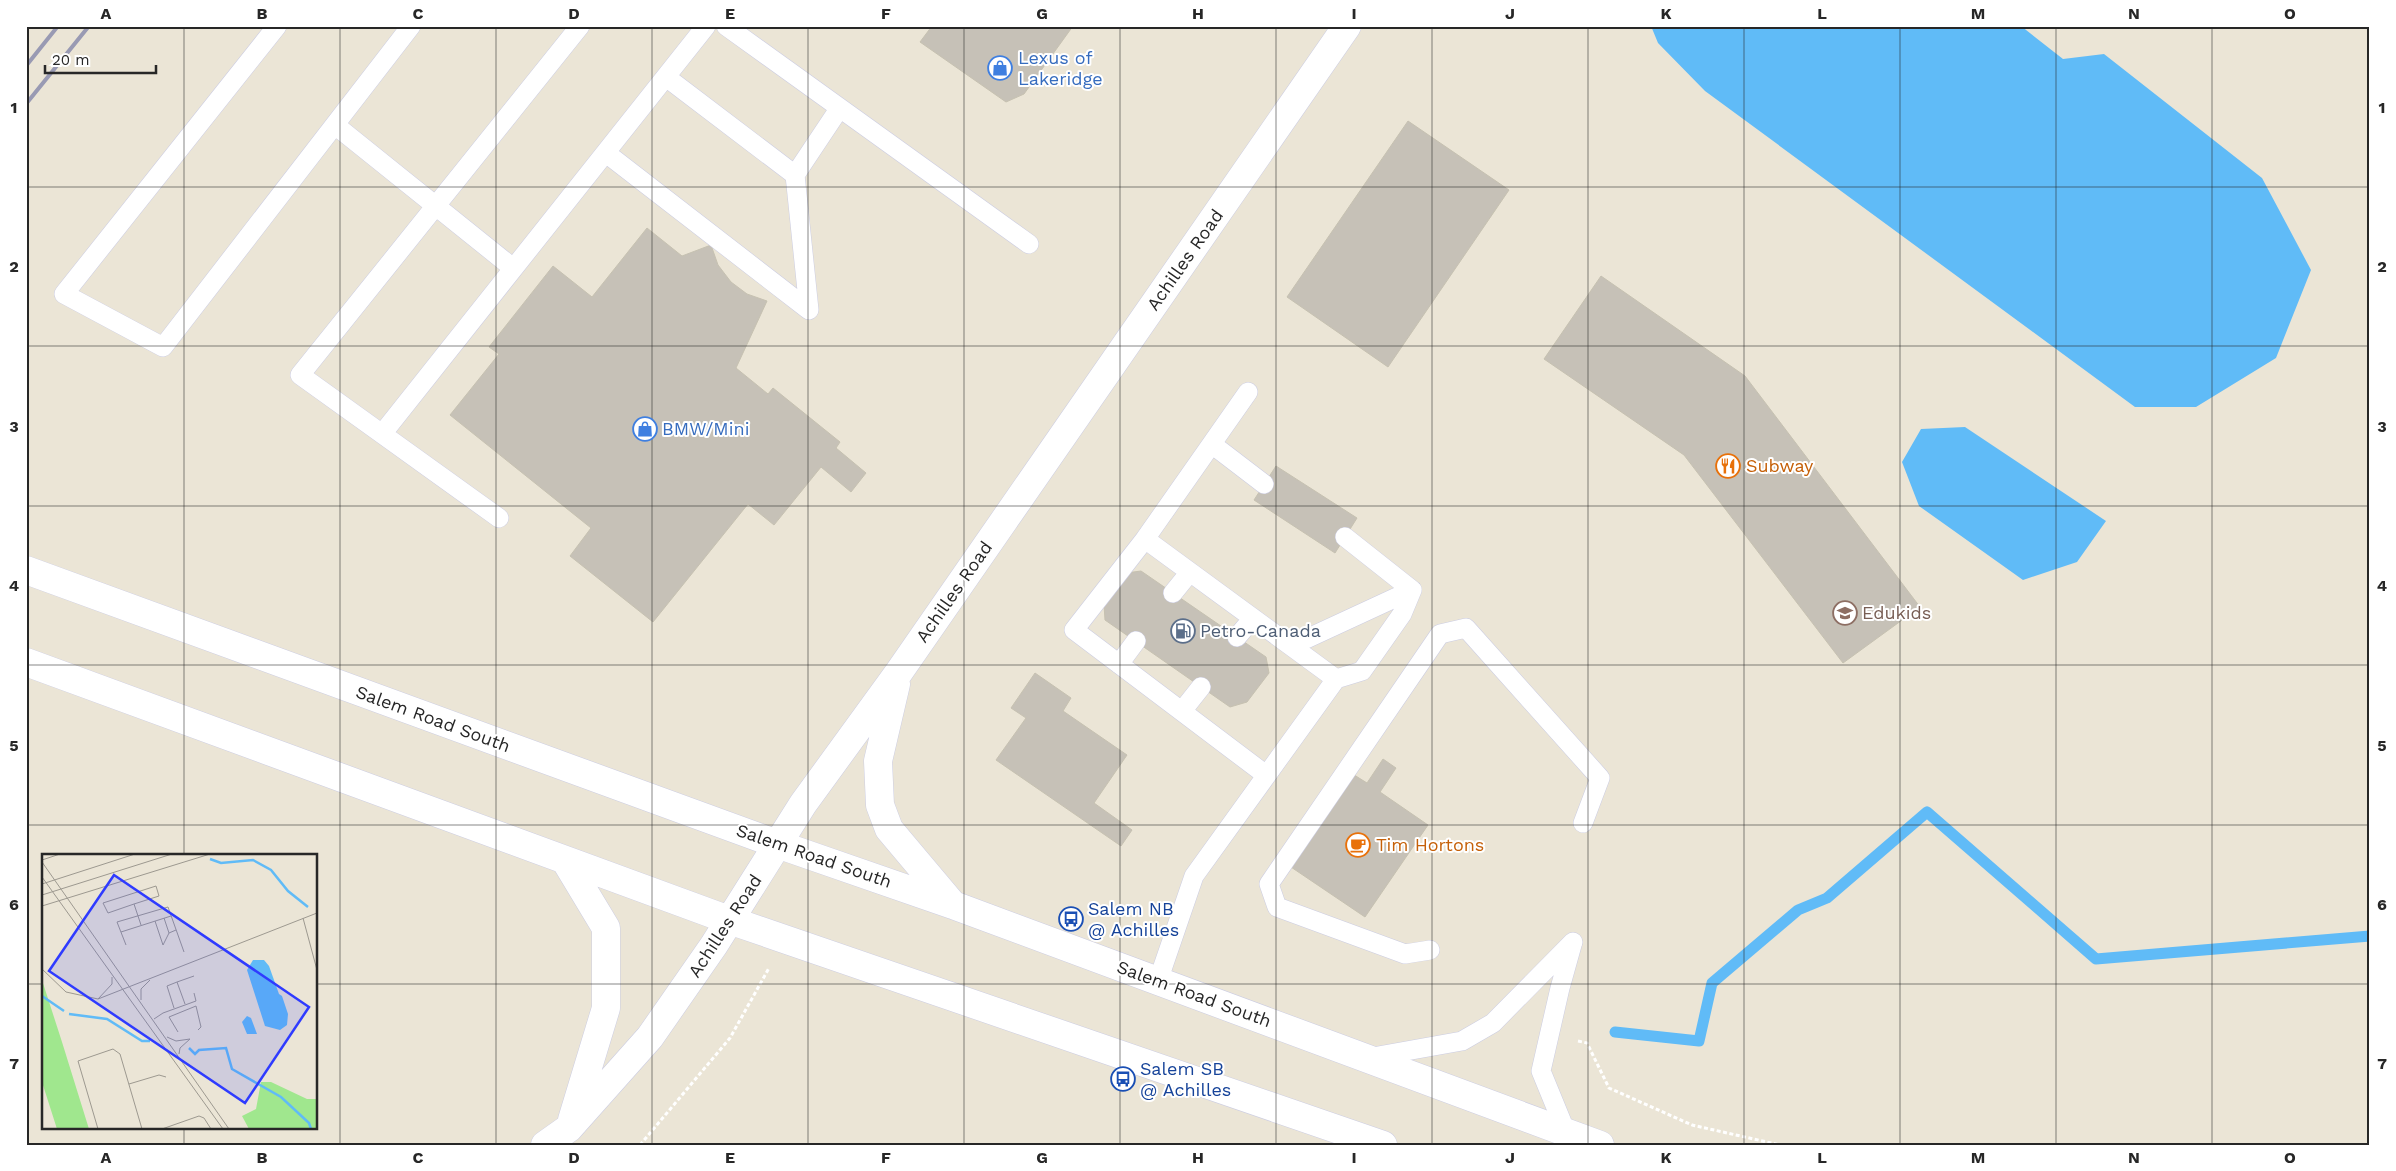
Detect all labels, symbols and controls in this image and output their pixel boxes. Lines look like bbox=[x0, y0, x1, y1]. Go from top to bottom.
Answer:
text: A bbox=[101, 4, 112, 23]
text: B bbox=[257, 4, 268, 23]
text: C bbox=[413, 4, 424, 23]
text: D bbox=[568, 4, 580, 23]
text: E bbox=[725, 4, 735, 23]
text: F bbox=[881, 4, 891, 23]
text: G bbox=[1036, 4, 1048, 23]
text: H bbox=[1192, 4, 1204, 23]
text: I bbox=[1351, 4, 1357, 23]
text: J bbox=[1505, 4, 1515, 23]
text: K bbox=[1660, 4, 1672, 23]
text: L bbox=[1817, 4, 1827, 23]
text: M bbox=[1971, 4, 1985, 23]
text: N bbox=[2128, 4, 2140, 23]
text: O bbox=[2284, 4, 2296, 23]
scale bar bbox=[45, 42, 156, 74]
place label: Lexus of Lakeridge bbox=[1018, 47, 1103, 89]
text: 20 m bbox=[52, 51, 90, 69]
shop icon: Lexus of Lakeridge bbox=[987, 55, 1013, 81]
text: 1 bbox=[11, 98, 17, 117]
text: 1 bbox=[2379, 98, 2385, 117]
street label: Achilles Road bbox=[1142, 205, 1227, 314]
text: 2 bbox=[9, 257, 19, 276]
text: 2 bbox=[2377, 257, 2387, 276]
shop icon: BMW/Mini bbox=[632, 416, 658, 442]
text: 3 bbox=[9, 417, 19, 436]
text: 3 bbox=[2377, 417, 2387, 436]
place label: BMW/Mini bbox=[662, 418, 749, 439]
restaurant icon: Subway bbox=[1715, 453, 1741, 479]
place label: Subway bbox=[1746, 455, 1814, 476]
street label: Achilles Road bbox=[911, 537, 996, 646]
text: 4 bbox=[9, 576, 19, 595]
text: 4 bbox=[2377, 576, 2387, 595]
school or university icon: Edukids bbox=[1832, 600, 1858, 626]
place label: Edukids bbox=[1862, 602, 1931, 623]
fuel station icon: Petro-Canada bbox=[1170, 618, 1196, 644]
place label: Petro-Canada bbox=[1200, 620, 1321, 641]
street label: Salem Road South bbox=[353, 681, 513, 756]
text: 5 bbox=[9, 736, 19, 755]
text: 5 bbox=[2377, 736, 2387, 755]
street label: Salem Road South bbox=[734, 819, 895, 892]
cafe icon: Tim Hortons bbox=[1345, 832, 1371, 858]
place label: Tim Hortons bbox=[1376, 834, 1484, 855]
inset map bbox=[42, 854, 318, 1128]
street label: Achilles Road bbox=[683, 870, 766, 981]
text: 6 bbox=[9, 895, 19, 914]
text: 6 bbox=[2377, 895, 2387, 914]
place label: Salem NB @ Achilles bbox=[1088, 898, 1179, 940]
bus stop icon: Salem NB @ Achilles bbox=[1058, 906, 1084, 932]
street label: Salem Road South bbox=[1114, 956, 1274, 1031]
text: 7 bbox=[9, 1054, 19, 1073]
text: 7 bbox=[2377, 1054, 2387, 1073]
place label: Salem SB @ Achilles bbox=[1140, 1058, 1231, 1100]
bus stop icon: Salem SB @ Achilles bbox=[1110, 1066, 1136, 1092]
text: A bbox=[101, 1148, 112, 1167]
text: B bbox=[257, 1148, 268, 1167]
text: C bbox=[413, 1148, 424, 1167]
text: D bbox=[568, 1148, 580, 1167]
text: E bbox=[725, 1148, 735, 1167]
text: F bbox=[881, 1148, 891, 1167]
text: G bbox=[1036, 1148, 1048, 1167]
text: H bbox=[1192, 1148, 1204, 1167]
text: I bbox=[1351, 1148, 1357, 1167]
text: J bbox=[1505, 1148, 1515, 1167]
text: K bbox=[1660, 1148, 1672, 1167]
text: L bbox=[1817, 1148, 1827, 1167]
text: M bbox=[1971, 1148, 1985, 1167]
text: N bbox=[2128, 1148, 2140, 1167]
text: O bbox=[2284, 1148, 2296, 1167]

